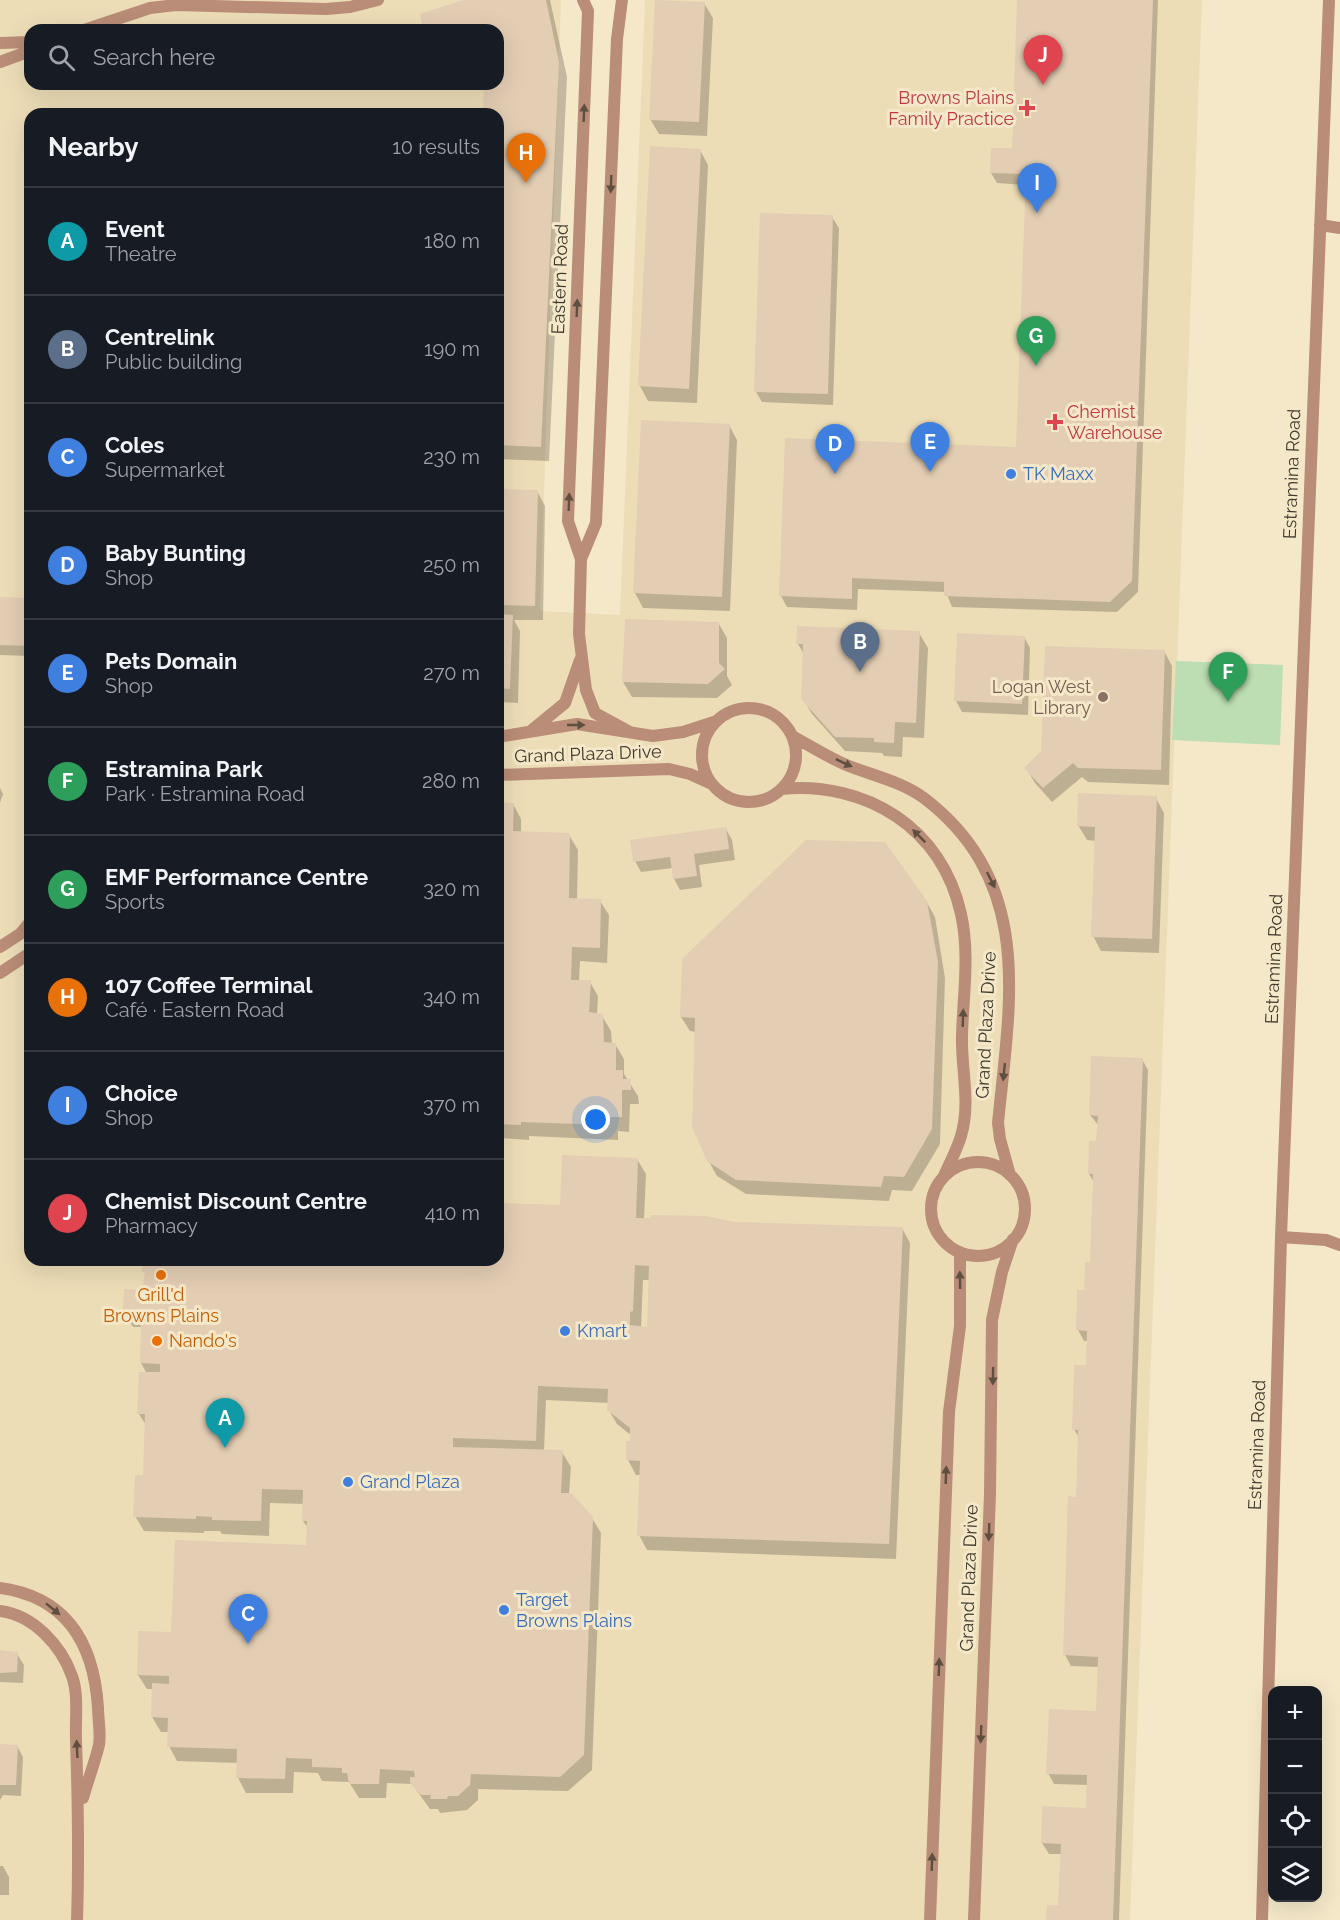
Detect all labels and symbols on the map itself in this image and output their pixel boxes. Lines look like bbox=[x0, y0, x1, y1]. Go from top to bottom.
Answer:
pin: J bbox=[1024, 36, 1062, 85]
place label: Browns Plains Family Practice bbox=[888, 87, 1014, 129]
marker: Browns Plains Family Practice bbox=[1018, 99, 1036, 117]
one-way arrow bbox=[579, 103, 589, 122]
pin: H bbox=[506, 134, 546, 183]
pin: I bbox=[1018, 164, 1056, 213]
one-way arrow bbox=[606, 175, 615, 194]
street label: Eastern Road bbox=[547, 223, 572, 335]
one-way arrow bbox=[572, 298, 581, 317]
pin: G bbox=[1016, 316, 1056, 366]
place label: Chemist Warehouse bbox=[1067, 401, 1163, 443]
street label: Estramina Road bbox=[1279, 409, 1304, 539]
marker: Chemist Warehouse bbox=[1048, 415, 1062, 429]
pin: E bbox=[910, 422, 950, 472]
pin: D bbox=[816, 424, 854, 474]
place label: TK Maxx bbox=[1023, 463, 1094, 484]
marker: TK Maxx bbox=[1004, 467, 1018, 481]
one-way arrow bbox=[565, 493, 574, 512]
pin: B bbox=[840, 622, 880, 672]
pin: F bbox=[1208, 652, 1248, 702]
place label: Logan West Library bbox=[992, 676, 1091, 718]
marker: Logan West Library bbox=[1096, 690, 1110, 704]
one-way arrow bbox=[567, 720, 586, 730]
street label: Grand Plaza Drive bbox=[514, 740, 662, 767]
one-way arrow bbox=[835, 758, 852, 767]
one-way arrow bbox=[912, 829, 926, 843]
one-way arrow bbox=[986, 872, 996, 889]
street label: Estramina Road bbox=[1261, 894, 1286, 1024]
street label: Grand Plaza Drive bbox=[971, 950, 1000, 1099]
one-way arrow bbox=[958, 1009, 967, 1028]
one-way arrow bbox=[999, 1063, 1009, 1082]
your location bbox=[581, 1105, 610, 1134]
marker: Grill'd Browns Plains bbox=[154, 1268, 168, 1282]
one-way arrow bbox=[955, 1271, 965, 1290]
place label: Grill'd Browns Plains bbox=[103, 1284, 219, 1326]
place label: Kmart bbox=[577, 1320, 627, 1341]
marker: Kmart bbox=[558, 1324, 572, 1338]
place label: Nando's bbox=[169, 1330, 237, 1351]
marker: Nando's bbox=[150, 1334, 164, 1348]
one-way arrow bbox=[988, 1367, 997, 1386]
street label: Estramina Road bbox=[1244, 1380, 1269, 1510]
pin: A bbox=[206, 1398, 244, 1448]
one-way arrow bbox=[942, 1465, 951, 1484]
place label: Grand Plaza bbox=[360, 1471, 460, 1492]
marker: Grand Plaza bbox=[341, 1475, 355, 1489]
street label: Grand Plaza Drive bbox=[955, 1504, 982, 1652]
one-way arrow bbox=[984, 1523, 994, 1542]
place label: Target Browns Plains bbox=[516, 1589, 632, 1631]
pin: C bbox=[228, 1594, 268, 1644]
one-way arrow bbox=[46, 1603, 61, 1616]
marker: Target Browns Plains bbox=[497, 1603, 511, 1617]
one-way arrow bbox=[935, 1657, 944, 1676]
one-way arrow bbox=[977, 1725, 986, 1744]
one-way arrow bbox=[72, 1740, 81, 1759]
one-way arrow bbox=[927, 1852, 937, 1871]

